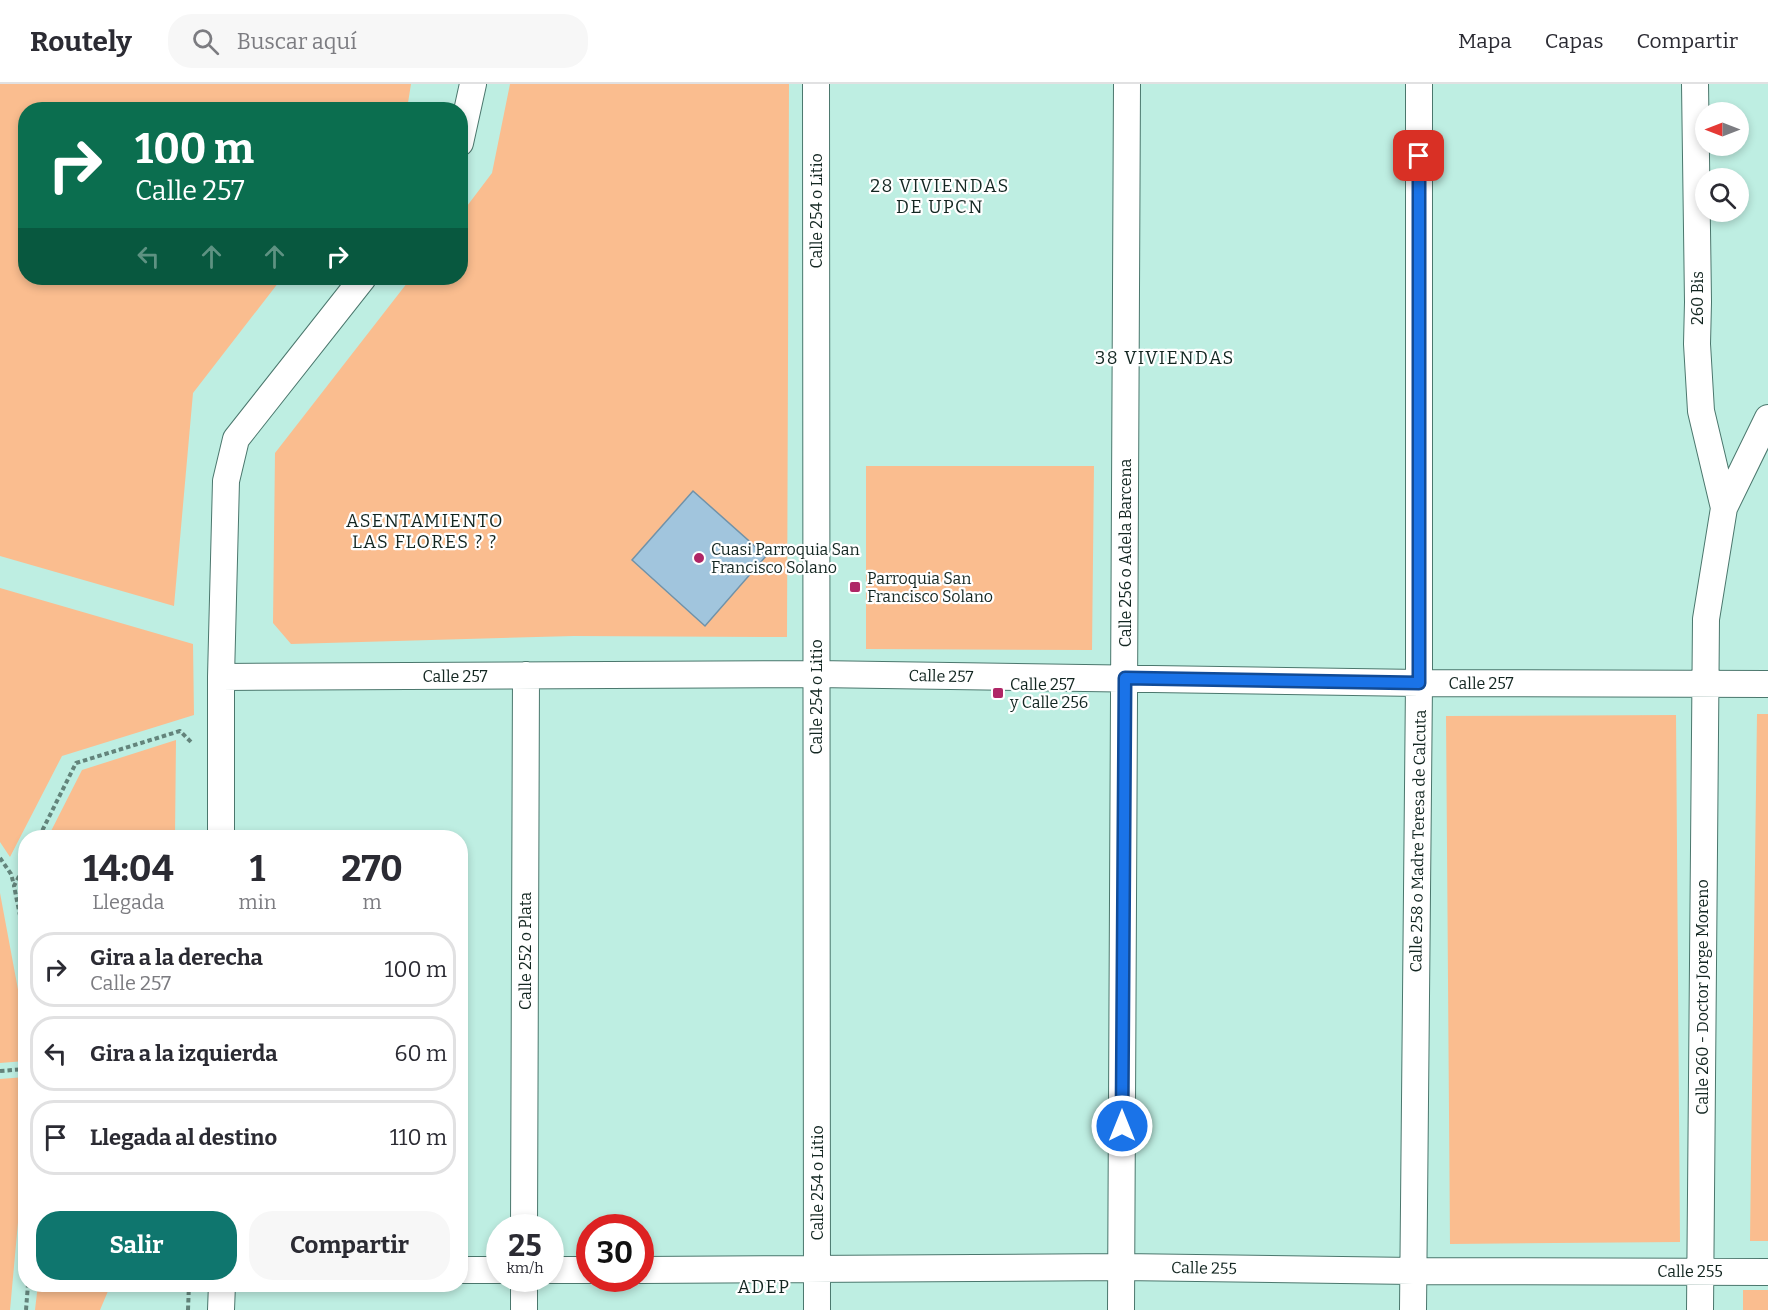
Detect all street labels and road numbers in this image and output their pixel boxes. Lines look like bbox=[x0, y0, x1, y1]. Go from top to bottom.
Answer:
street label: Calle 254 o Litio bbox=[807, 153, 826, 269]
street label: 260 Bis bbox=[1688, 271, 1707, 325]
street label: Calle 256 o Adela Barcena bbox=[1116, 458, 1135, 647]
street label: Calle 254 o Litio bbox=[807, 639, 826, 755]
street label: Calle 257 bbox=[908, 666, 974, 686]
street label: Calle 257 bbox=[423, 667, 487, 686]
street label: Calle 257 bbox=[1449, 674, 1513, 693]
street label: Calle 258 o Madre Teresa de Calcuta bbox=[1406, 709, 1430, 972]
street label: Calle 260 - Doctor Jorge Moreno bbox=[1693, 879, 1712, 1115]
street label: Calle 252 o Plata bbox=[516, 892, 535, 1010]
street label: Calle 254 o Litio bbox=[808, 1125, 827, 1241]
street label: Calle 255 bbox=[1171, 1258, 1237, 1278]
street label: Calle 255 bbox=[1657, 1262, 1723, 1281]

